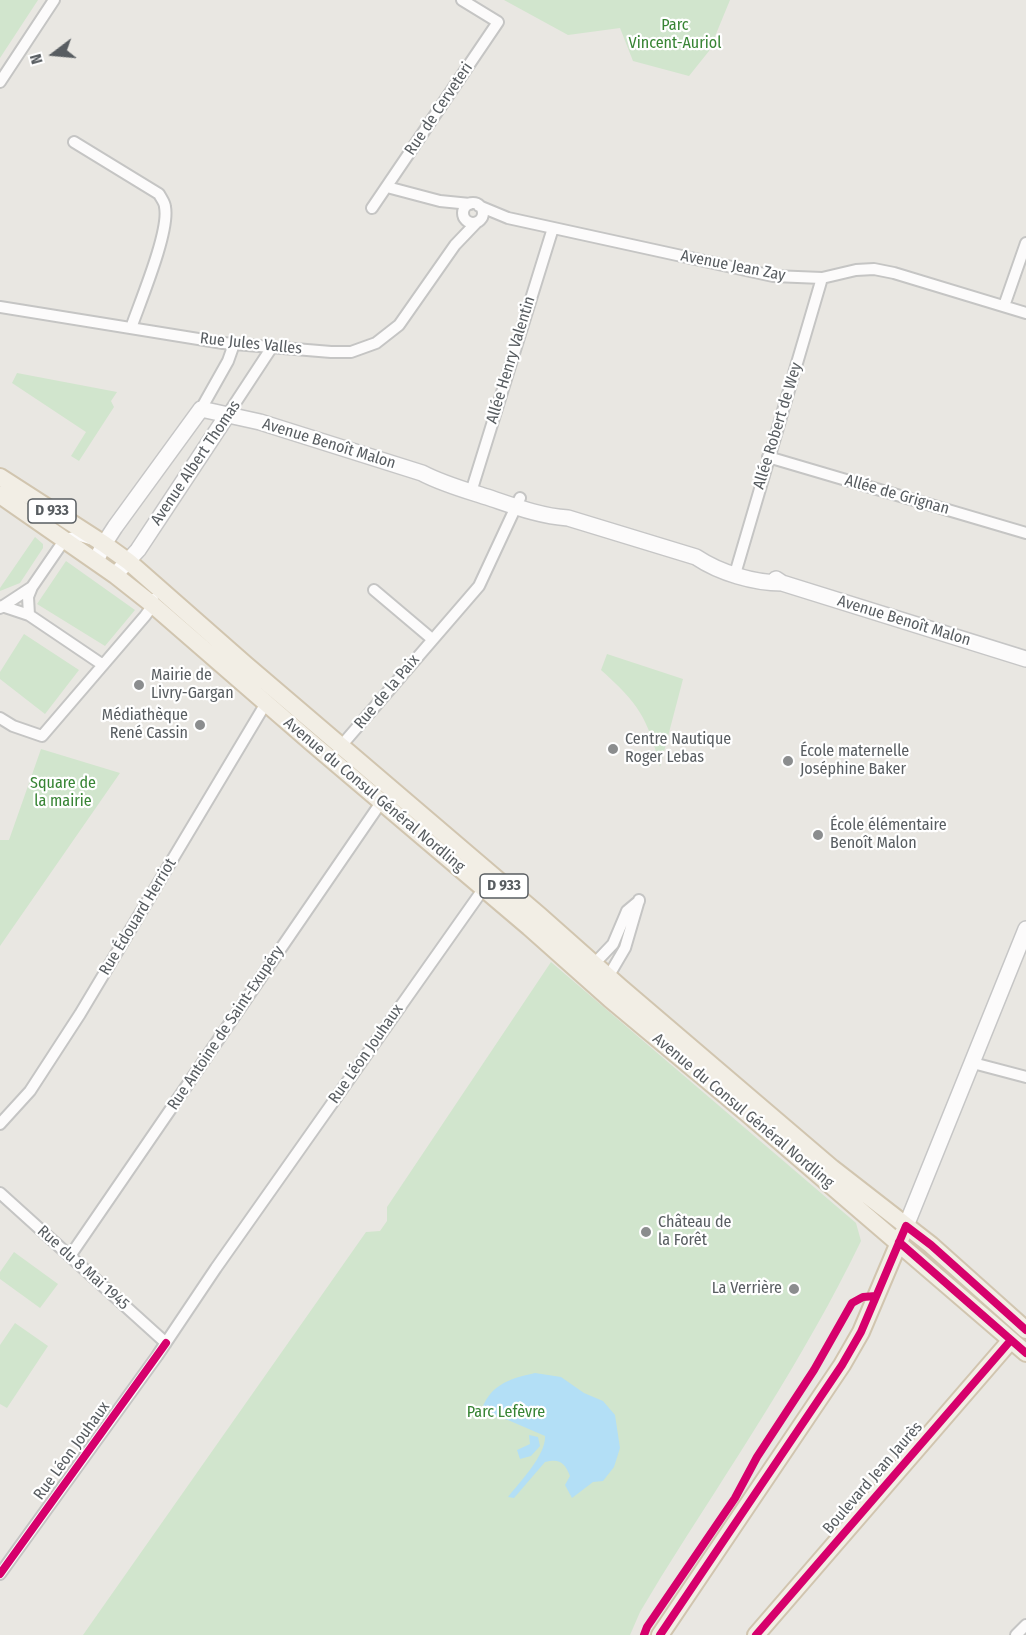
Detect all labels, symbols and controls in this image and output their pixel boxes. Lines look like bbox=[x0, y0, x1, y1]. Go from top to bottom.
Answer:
park label: Parc Vincent-Auriol bbox=[629, 16, 721, 54]
north arrow bbox=[24, 24, 84, 84]
text: N bbox=[26, 52, 47, 66]
street label: Rue de Cerveteri bbox=[401, 59, 477, 159]
street label: Avenue Jean Zay bbox=[679, 246, 787, 286]
street label: Allée Henry Valentin bbox=[482, 294, 540, 426]
street label: Rue Jules Valles bbox=[199, 329, 303, 359]
street label: Allée Robert de Wey bbox=[750, 360, 806, 492]
street label: Avenue Albert Thomas bbox=[147, 397, 245, 529]
street label: Avenue Benoît Malon bbox=[260, 415, 398, 473]
street label: Allée de Grignan bbox=[843, 471, 951, 519]
road number: D 933 bbox=[28, 499, 76, 523]
street label: Avenue Benoît Malon bbox=[835, 592, 973, 650]
street label: Rue de la Paix bbox=[350, 651, 424, 733]
place label: Mairie de Livry-Gargan bbox=[151, 666, 234, 704]
marker: Mairie de Livry-Gargan bbox=[132, 678, 146, 692]
place label: Médiathèque René Cassin bbox=[102, 706, 188, 744]
street label: Avenue du Consul Général Nordling bbox=[280, 714, 468, 876]
marker: Médiathèque René Cassin bbox=[193, 718, 207, 732]
place label: Centre Nautique Roger Lebas bbox=[625, 730, 731, 768]
marker: Centre Nautique Roger Lebas bbox=[606, 742, 620, 756]
place label: École maternelle Joséphine Baker bbox=[800, 742, 909, 780]
marker: École maternelle Joséphine Baker bbox=[781, 754, 795, 768]
park label: Square de la mairie bbox=[30, 774, 96, 812]
place label: École élémentaire Benoît Malon bbox=[830, 816, 947, 854]
marker: École élémentaire Benoît Malon bbox=[811, 828, 825, 842]
street label: Rue Édouard Herriot bbox=[96, 855, 180, 979]
road number: D 933 bbox=[480, 874, 528, 898]
street label: Rue Antoine de Saint-Exupéry bbox=[164, 942, 288, 1114]
street label: Rue Léon Jouhaux bbox=[325, 1001, 407, 1107]
street label: Avenue du Consul Général Nordling bbox=[649, 1030, 837, 1192]
place label: Château de la Forêt bbox=[658, 1213, 731, 1251]
street label: Rue du 8 Mai 1945 bbox=[33, 1222, 133, 1314]
marker: Château de la Forêt bbox=[639, 1225, 653, 1239]
place label: La Verrière bbox=[712, 1279, 782, 1299]
marker: La Verrière bbox=[787, 1282, 801, 1296]
street label: Rue Léon Jouhaux bbox=[30, 1398, 114, 1504]
park label: Parc Lefèvre bbox=[467, 1403, 545, 1423]
street label: Boulevard Jean Jaurès bbox=[819, 1418, 927, 1538]

